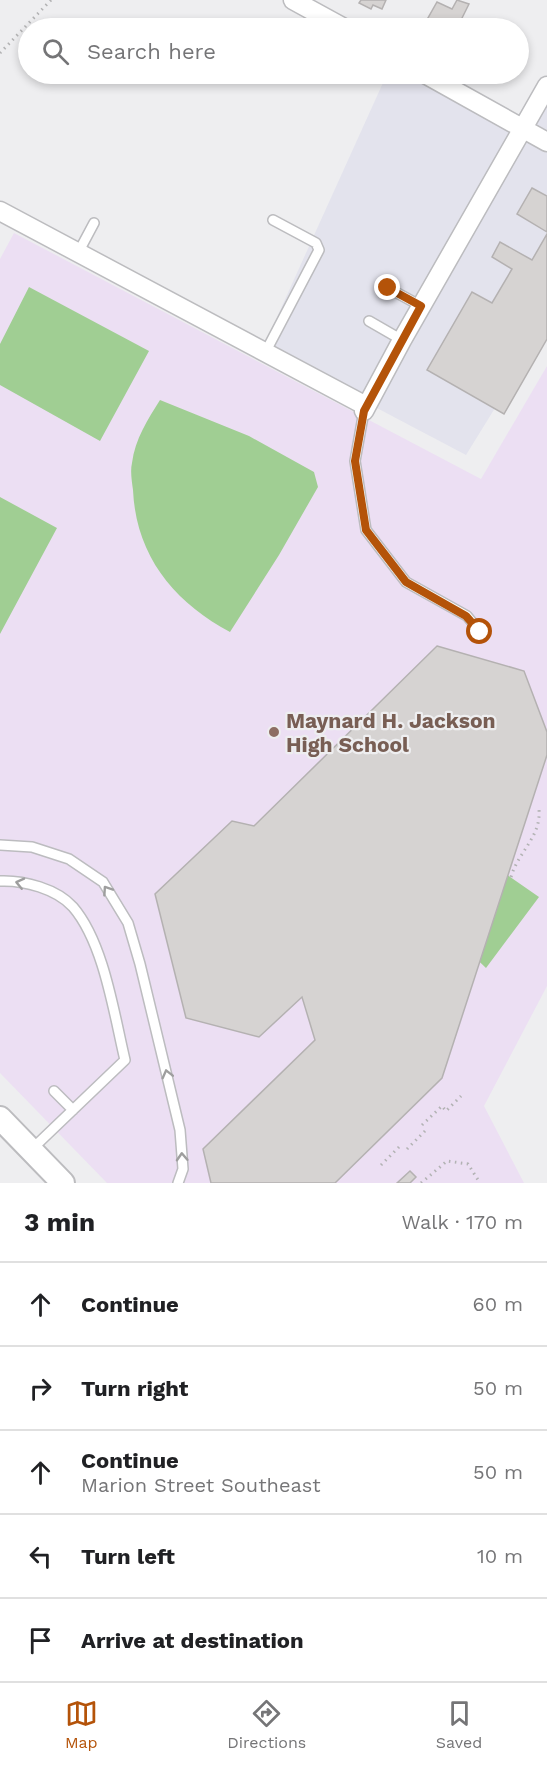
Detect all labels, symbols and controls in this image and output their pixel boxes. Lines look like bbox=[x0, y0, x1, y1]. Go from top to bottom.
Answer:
search box bbox=[18, 18, 529, 84]
icon: search bbox=[39, 35, 72, 68]
text: Search here bbox=[87, 39, 216, 64]
route end bbox=[374, 274, 400, 300]
route start bbox=[466, 618, 492, 644]
place label: Maynard H. Jackson High School bbox=[286, 708, 495, 757]
marker: Maynard H. Jackson High School bbox=[267, 725, 281, 739]
one-way arrow bbox=[15, 877, 25, 890]
one-way arrow bbox=[103, 885, 114, 896]
one-way arrow bbox=[161, 1069, 174, 1079]
one-way arrow bbox=[176, 1153, 189, 1162]
text: 3 min bbox=[24, 1207, 95, 1237]
text: Walk · 170 m bbox=[402, 1210, 523, 1234]
icon: ahead bbox=[24, 1288, 57, 1321]
text: Continue bbox=[81, 1292, 179, 1317]
text: 60 m bbox=[473, 1292, 523, 1316]
icon: right bbox=[24, 1372, 57, 1405]
text: Turn right bbox=[81, 1376, 188, 1401]
text: 50 m bbox=[473, 1376, 523, 1400]
text: Continue bbox=[81, 1448, 179, 1473]
icon: ahead bbox=[24, 1456, 57, 1489]
text: 50 m bbox=[473, 1460, 523, 1484]
text: Marion Street Southeast bbox=[81, 1473, 321, 1497]
icon: left bbox=[24, 1540, 57, 1573]
text: Turn left bbox=[81, 1544, 175, 1569]
text: 10 m bbox=[477, 1544, 523, 1568]
icon: arrive bbox=[24, 1624, 57, 1657]
text: Arrive at destination bbox=[81, 1628, 304, 1653]
tab: Map bbox=[65, 1697, 98, 1752]
tab: Directions bbox=[227, 1697, 306, 1752]
tab: Saved bbox=[436, 1697, 482, 1752]

